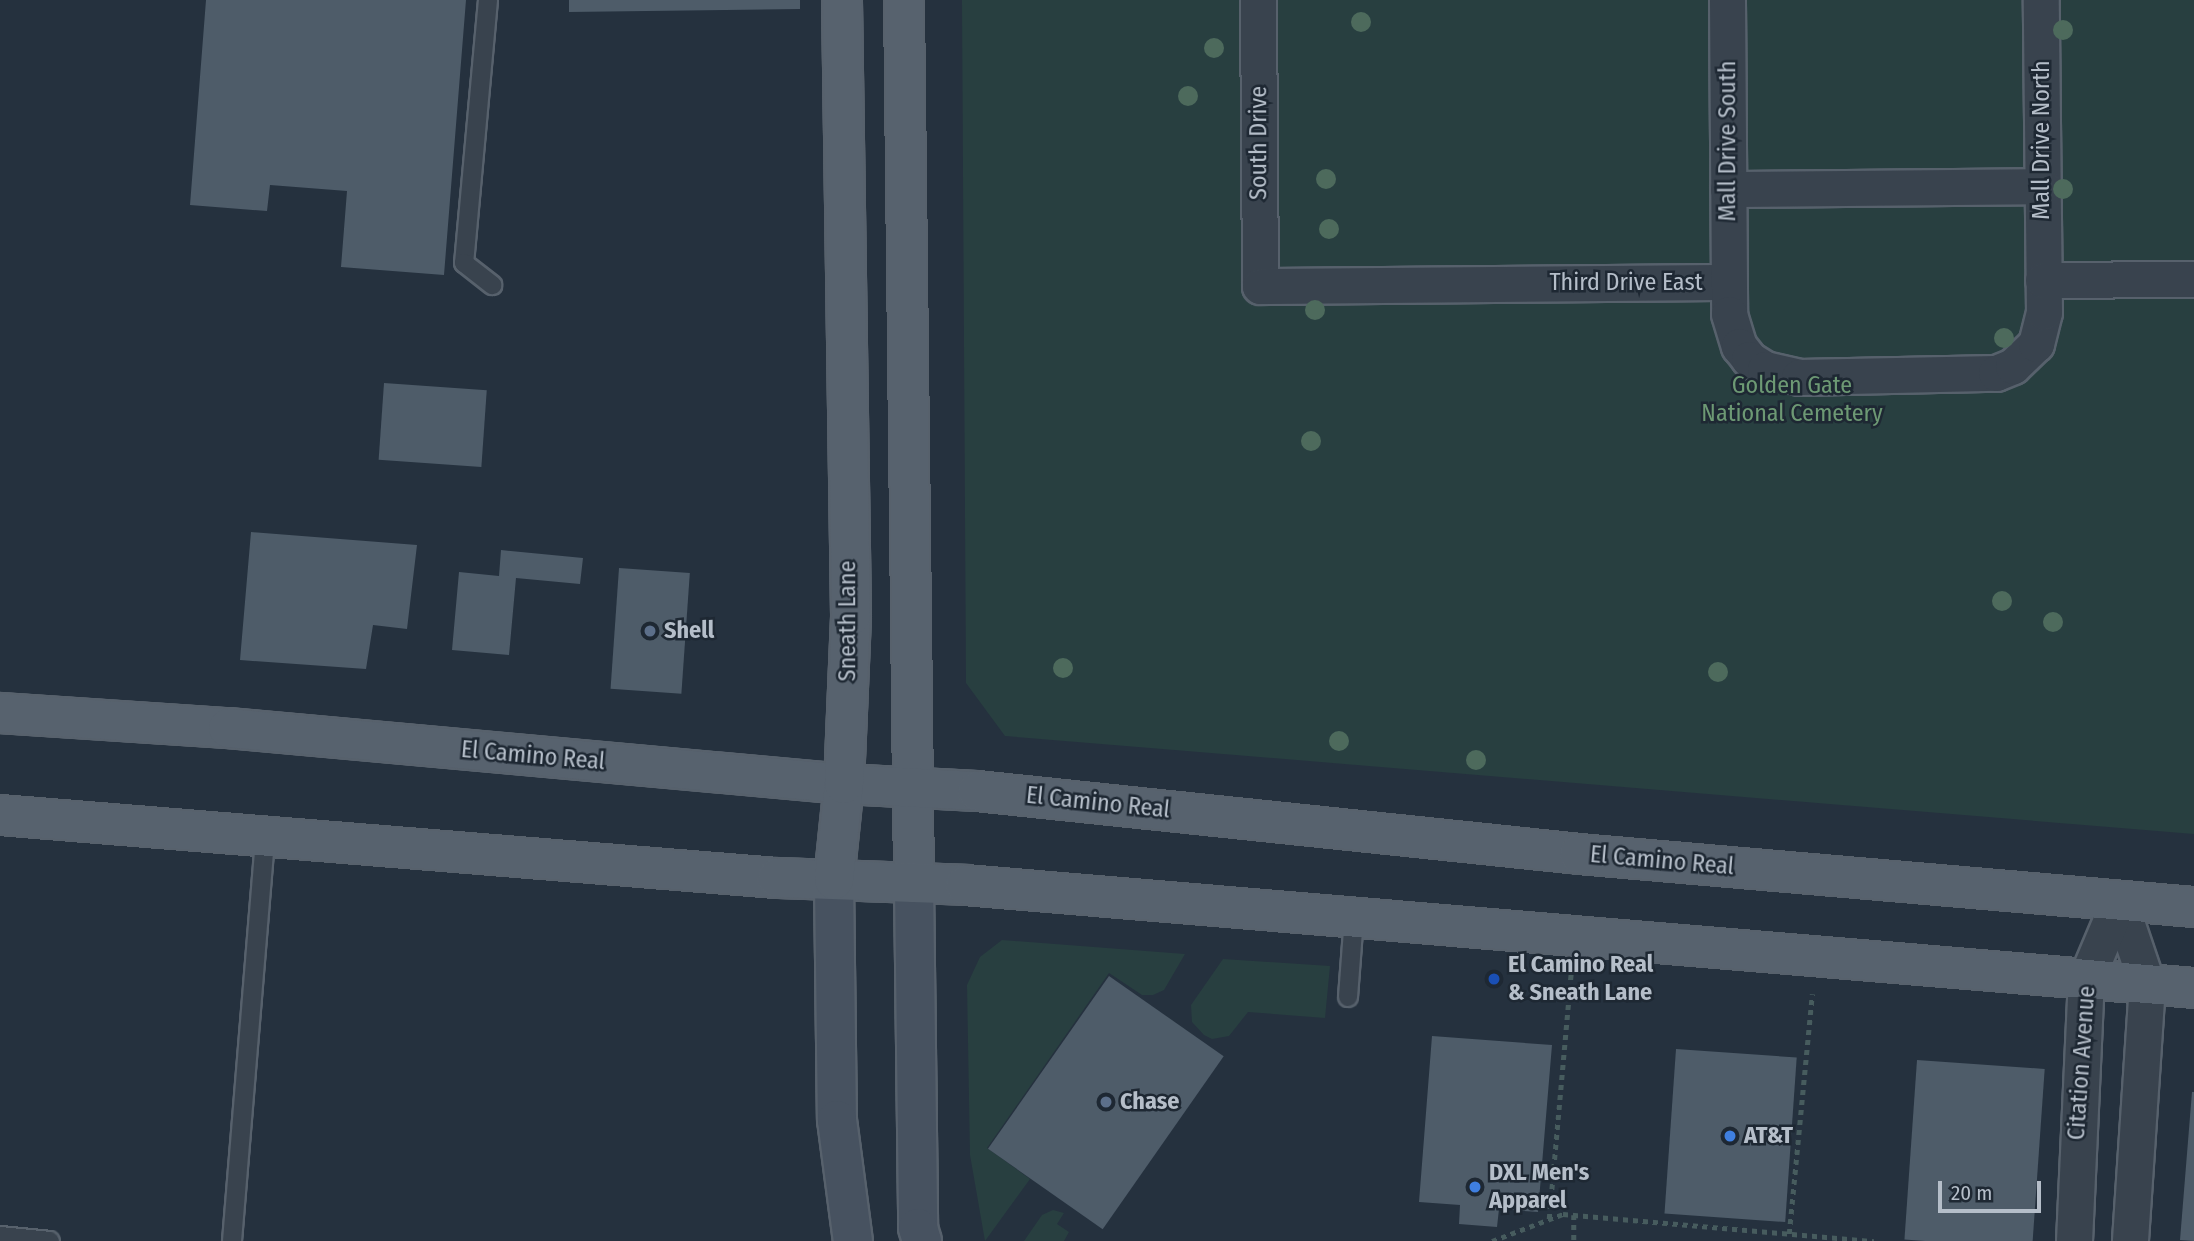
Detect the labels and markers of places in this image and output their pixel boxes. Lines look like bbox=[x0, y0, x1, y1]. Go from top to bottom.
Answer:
place label: Shell bbox=[664, 617, 714, 645]
marker: Shell bbox=[642, 623, 658, 639]
place label: El Camino Real & Sneath Lane bbox=[1508, 951, 1653, 1007]
marker: El Camino Real & Sneath Lane bbox=[1486, 971, 1502, 987]
place label: Chase bbox=[1120, 1088, 1179, 1116]
marker: Chase bbox=[1098, 1094, 1114, 1110]
place label: AT&T bbox=[1744, 1122, 1793, 1150]
marker: AT&T bbox=[1722, 1128, 1738, 1144]
place label: DXL Men's Apparel bbox=[1489, 1159, 1589, 1215]
marker: DXL Men's Apparel bbox=[1467, 1179, 1483, 1195]

